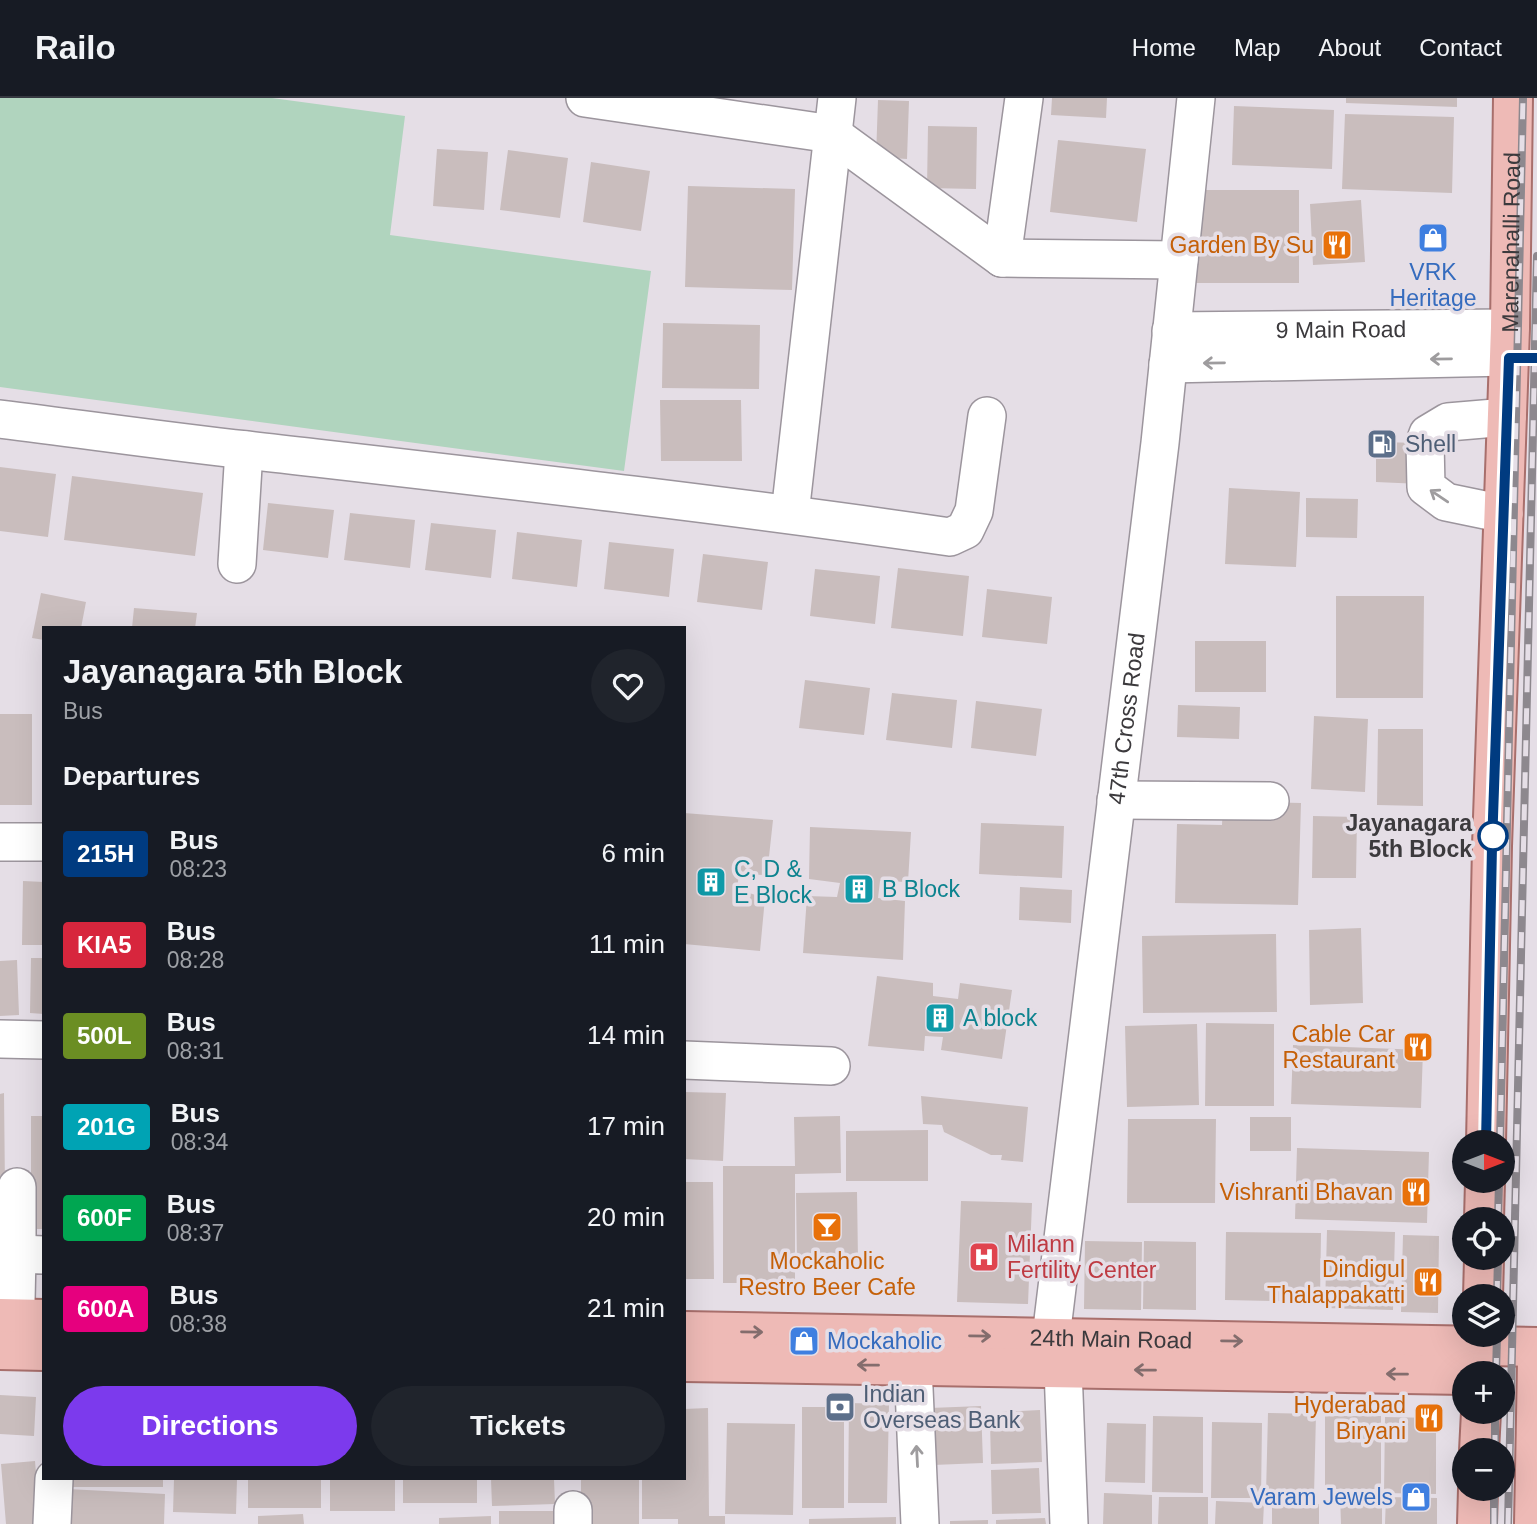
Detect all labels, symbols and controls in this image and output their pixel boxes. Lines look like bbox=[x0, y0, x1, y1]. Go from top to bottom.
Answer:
text: Railo bbox=[35, 29, 116, 66]
text: Home bbox=[1132, 34, 1196, 61]
text: Map bbox=[1234, 34, 1281, 61]
text: About bbox=[1319, 34, 1381, 61]
text: Contact bbox=[1419, 34, 1502, 61]
street label: Marenahalli Road bbox=[1497, 152, 1525, 333]
shop icon: VRK Heritage bbox=[1416, 221, 1450, 255]
restaurant icon: Garden By Su bbox=[1320, 228, 1354, 262]
place label: Garden By Su bbox=[1170, 232, 1314, 258]
place label: VRK Heritage bbox=[1390, 259, 1476, 311]
street label: 9 Main Road bbox=[1276, 316, 1406, 343]
one-way arrow bbox=[1430, 352, 1453, 365]
one-way arrow bbox=[1202, 356, 1225, 370]
fuel station icon: Shell bbox=[1365, 427, 1399, 461]
place label: Shell bbox=[1405, 431, 1456, 457]
one-way arrow bbox=[1430, 489, 1449, 503]
street label: 47th Cross Road bbox=[1103, 631, 1150, 806]
button: heart bbox=[591, 649, 665, 723]
text: Jayanagara 5th Block bbox=[63, 653, 402, 690]
text: Bus bbox=[63, 698, 103, 724]
text: Departures bbox=[63, 761, 200, 791]
place label: Jayanagara 5th Block bbox=[1345, 810, 1472, 862]
marker: Jayanagara 5th Block bbox=[1478, 821, 1508, 851]
text: Bus bbox=[169, 825, 219, 855]
text: 6 min bbox=[601, 838, 665, 868]
text: 215H bbox=[77, 840, 134, 867]
text: 08:23 bbox=[169, 856, 227, 882]
place label: C, D & E Block bbox=[734, 856, 812, 908]
building icon: C, D & E Block bbox=[694, 865, 728, 899]
building icon: B Block bbox=[842, 872, 876, 906]
place label: B Block bbox=[882, 876, 960, 902]
text: Bus bbox=[167, 916, 216, 946]
text: 11 min bbox=[589, 929, 665, 959]
text: KIA5 bbox=[77, 931, 132, 958]
text: 08:28 bbox=[167, 947, 224, 973]
building icon: A block bbox=[923, 1001, 957, 1035]
place label: A block bbox=[963, 1005, 1038, 1031]
text: Bus bbox=[167, 1007, 216, 1037]
text: 14 min bbox=[587, 1020, 665, 1050]
place label: Cable Car Restaurant bbox=[1282, 1021, 1396, 1073]
text: 500L bbox=[77, 1022, 132, 1049]
restaurant icon: Cable Car Restaurant bbox=[1401, 1030, 1435, 1064]
text: 08:31 bbox=[167, 1038, 224, 1064]
text: Bus bbox=[171, 1098, 220, 1128]
text: 17 min bbox=[587, 1111, 665, 1141]
text: 201G bbox=[77, 1113, 136, 1140]
text: 08:34 bbox=[171, 1129, 228, 1155]
north arrow bbox=[1452, 1130, 1516, 1194]
map controls bbox=[1452, 1130, 1515, 1501]
restaurant icon: Vishranti Bhavan bbox=[1399, 1175, 1433, 1209]
place label: Vishranti Bhavan bbox=[1220, 1179, 1393, 1205]
text: Bus bbox=[167, 1189, 216, 1219]
text: 20 min bbox=[587, 1202, 665, 1232]
text: 600F bbox=[77, 1204, 132, 1231]
button: locate bbox=[1452, 1207, 1515, 1270]
bar icon: Mockaholic Restro Beer Cafe bbox=[810, 1210, 844, 1244]
text: 08:37 bbox=[167, 1220, 224, 1246]
place label: Milann Fertility Center bbox=[1007, 1231, 1157, 1283]
hospital icon: Milann Fertility Center bbox=[967, 1240, 1001, 1274]
place label: Mockaholic Restro Beer Cafe bbox=[738, 1248, 916, 1300]
place label: Dindigul Thalappakatti bbox=[1267, 1256, 1405, 1308]
restaurant icon: Dindigul Thalappakatti bbox=[1411, 1265, 1445, 1299]
text: Bus bbox=[169, 1280, 219, 1310]
button: layers bbox=[1452, 1284, 1515, 1347]
text: 21 min bbox=[587, 1293, 665, 1323]
text: 600A bbox=[77, 1295, 134, 1322]
text: 08:38 bbox=[169, 1311, 227, 1337]
shop icon: Mockaholic bbox=[787, 1324, 821, 1358]
street label: 24th Main Road bbox=[1029, 1324, 1192, 1354]
one-way arrow bbox=[741, 1325, 764, 1339]
place label: Mockaholic bbox=[827, 1328, 942, 1354]
one-way arrow bbox=[968, 1329, 991, 1343]
one-way arrow bbox=[1220, 1334, 1243, 1347]
one-way arrow bbox=[857, 1358, 880, 1372]
button: + bbox=[1452, 1361, 1515, 1424]
one-way arrow bbox=[1133, 1363, 1156, 1377]
one-way arrow bbox=[1385, 1368, 1408, 1381]
place label: Indian Overseas Bank bbox=[863, 1381, 1021, 1433]
button: Directions bbox=[63, 1386, 357, 1466]
button: Tickets bbox=[371, 1386, 665, 1466]
bank icon: Indian Overseas Bank bbox=[823, 1390, 857, 1424]
place label: Hyderabad Biryani bbox=[1293, 1392, 1406, 1444]
restaurant icon: Hyderabad Biryani bbox=[1412, 1401, 1446, 1435]
button: − bbox=[1452, 1438, 1515, 1501]
one-way arrow bbox=[911, 1445, 924, 1468]
shop icon: Varam Jewels bbox=[1399, 1480, 1433, 1514]
place label: Varam Jewels bbox=[1250, 1484, 1393, 1510]

